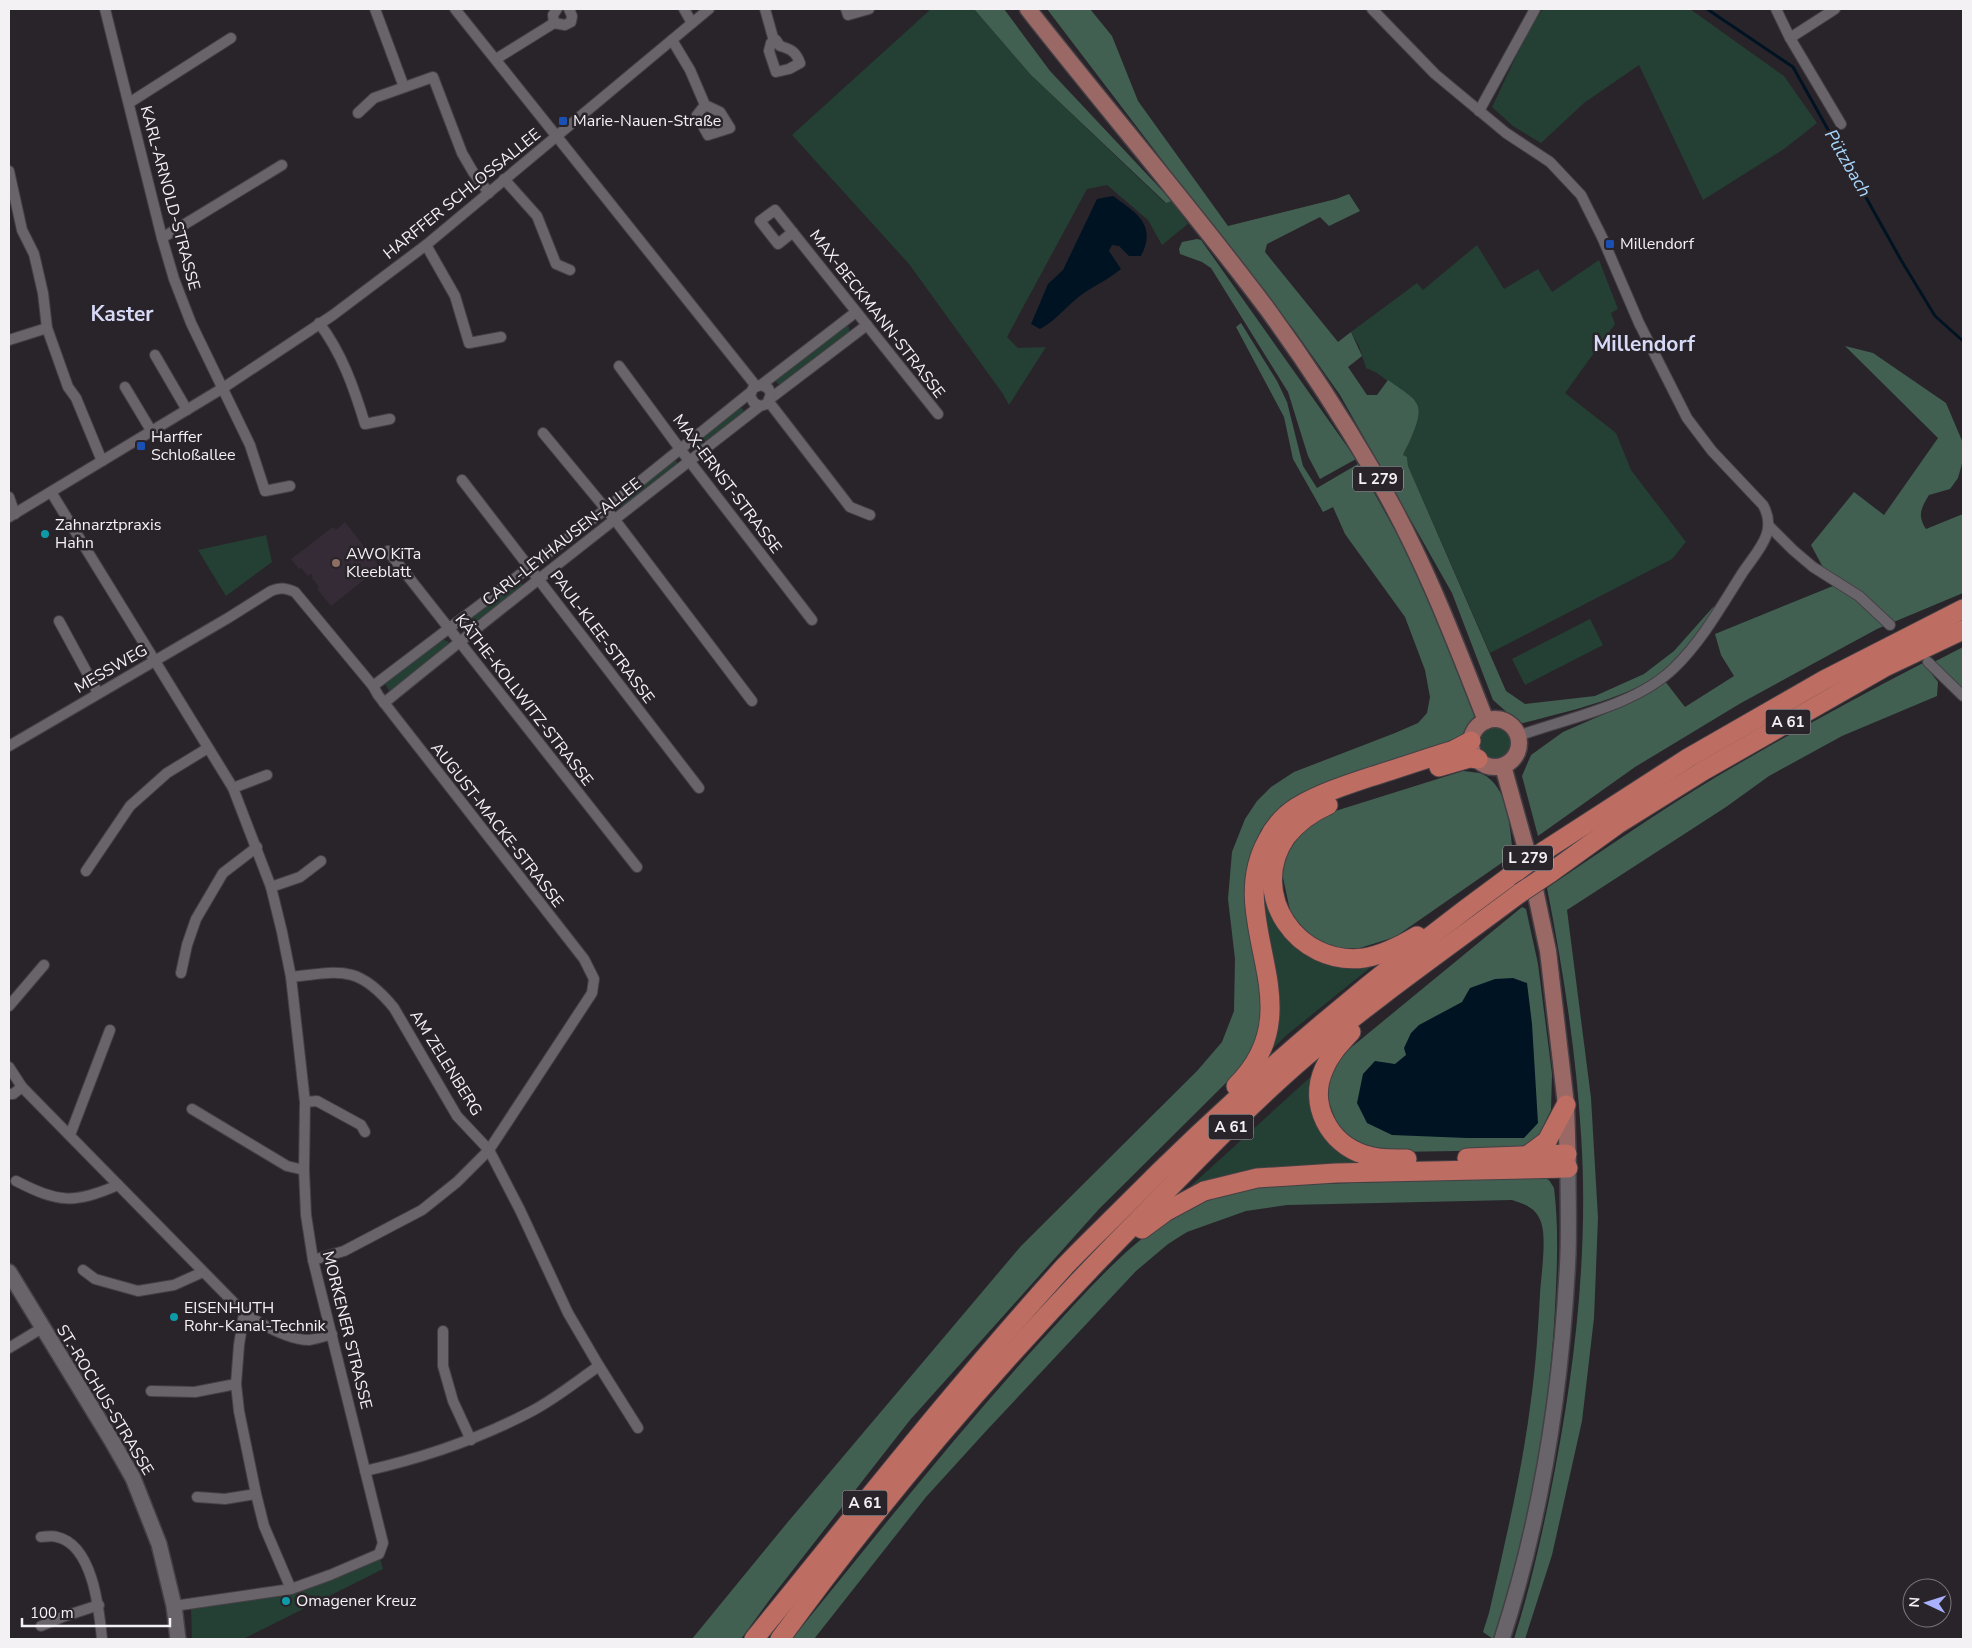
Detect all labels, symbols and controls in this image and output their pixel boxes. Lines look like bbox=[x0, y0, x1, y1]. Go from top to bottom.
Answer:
street label: KARL-ARNOLD-STRASSE bbox=[135, 103, 205, 293]
place label: Marie-Nauen-Straße bbox=[573, 110, 721, 132]
marker: Marie-Nauen-Straße bbox=[557, 115, 569, 127]
street label: HARFFER SCHLOSSALLEE bbox=[379, 124, 545, 264]
water label: Pützbach bbox=[1819, 125, 1877, 201]
street label: MAX-BECKMANN-STRASSE bbox=[804, 225, 950, 403]
place label: Millendorf bbox=[1620, 233, 1695, 255]
marker: Millendorf bbox=[1604, 238, 1616, 250]
district label: Kaster bbox=[90, 300, 154, 328]
district label: Millendorf bbox=[1593, 330, 1695, 358]
street label: MAX-ERNST-STRASSE bbox=[667, 410, 787, 558]
place label: Harffer Schloßallee bbox=[151, 426, 236, 466]
marker: Harffer Schloßallee bbox=[135, 440, 147, 452]
road number: L 279 bbox=[1353, 466, 1403, 492]
street label: CARL-LEYHAUSEN-ALLEE bbox=[478, 473, 646, 611]
place label: Zahnarztpraxis Hahn bbox=[55, 514, 161, 554]
marker: Zahnarztpraxis Hahn bbox=[39, 528, 51, 540]
place label: AWO KiTa Kleeblatt bbox=[346, 543, 421, 583]
marker: AWO KiTa Kleeblatt bbox=[330, 557, 342, 569]
street label: PAUL-KLEE-STRASSE bbox=[545, 566, 659, 708]
street label: KÄTHE-KOLLWITZ-STRASSE bbox=[450, 609, 598, 791]
street label: MESSWEG bbox=[70, 639, 152, 699]
road number: A 61 bbox=[1766, 710, 1810, 734]
street label: AUGUST-MACKE-STRASSE bbox=[426, 738, 568, 912]
road number: L 279 bbox=[1503, 846, 1553, 870]
street label: AM ZELENBERG bbox=[405, 1006, 487, 1120]
road number: A 61 bbox=[1208, 1114, 1254, 1140]
street label: MORKENER STRASSE bbox=[317, 1249, 377, 1411]
place label: EISENHUTH Rohr-Kanal-Technik bbox=[184, 1297, 327, 1337]
marker: EISENHUTH Rohr-Kanal-Technik bbox=[168, 1311, 180, 1323]
street label: ST.-ROCHUS-STRASSE bbox=[51, 1321, 159, 1479]
road number: A 61 bbox=[842, 1490, 888, 1516]
north arrow bbox=[1902, 1578, 1952, 1628]
place label: Omagener Kreuz bbox=[296, 1590, 416, 1612]
marker: Omagener Kreuz bbox=[280, 1595, 292, 1607]
scale bar bbox=[22, 1596, 170, 1628]
text: N bbox=[1905, 1596, 1924, 1608]
text: 100 m bbox=[30, 1603, 74, 1623]

